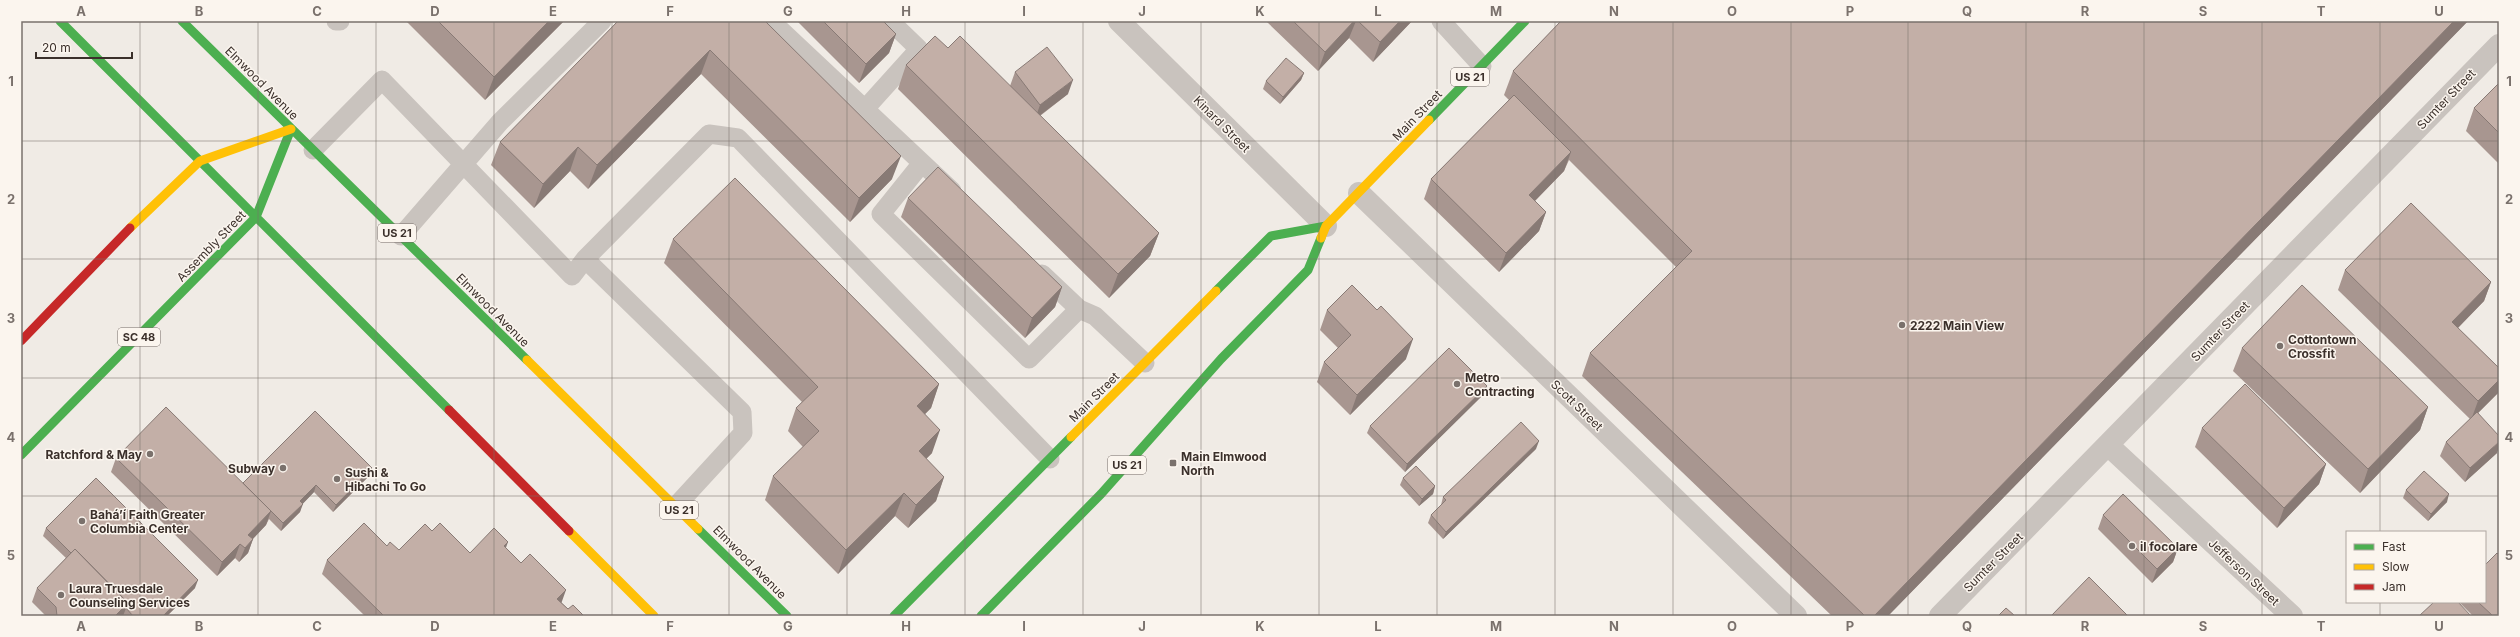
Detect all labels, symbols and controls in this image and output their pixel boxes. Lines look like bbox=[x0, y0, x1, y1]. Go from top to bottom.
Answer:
text: A bbox=[76, 3, 86, 19]
text: B bbox=[195, 3, 204, 19]
text: C bbox=[312, 3, 322, 19]
text: D bbox=[430, 3, 440, 19]
text: E bbox=[549, 3, 557, 19]
text: F bbox=[666, 3, 674, 19]
text: G bbox=[783, 3, 793, 19]
text: H bbox=[901, 3, 911, 19]
text: I bbox=[1022, 3, 1026, 19]
text: J bbox=[1138, 3, 1146, 19]
text: K bbox=[1255, 3, 1265, 19]
text: L bbox=[1374, 3, 1382, 19]
text: M bbox=[1490, 3, 1502, 19]
text: N bbox=[1609, 3, 1619, 19]
text: O bbox=[1727, 3, 1737, 19]
text: P bbox=[1846, 3, 1854, 19]
text: Q bbox=[1962, 3, 1972, 19]
text: R bbox=[2081, 3, 2090, 19]
text: S bbox=[2199, 3, 2207, 19]
text: T bbox=[2317, 3, 2326, 19]
text: U bbox=[2434, 3, 2444, 19]
scale bar bbox=[36, 34, 132, 60]
text: 20 m bbox=[42, 40, 71, 55]
street label: Elmwood Avenue bbox=[222, 43, 302, 123]
street label: Sumter Street bbox=[2414, 66, 2478, 132]
road number: US 21 bbox=[1451, 68, 1489, 86]
text: 1 bbox=[8, 73, 14, 89]
text: 1 bbox=[2506, 73, 2512, 89]
street label: Main Street bbox=[1389, 86, 1445, 144]
street label: Kinard Street bbox=[1191, 93, 1253, 155]
text: 2 bbox=[7, 191, 15, 207]
text: 2 bbox=[2505, 191, 2513, 207]
street label: Assembly Street bbox=[173, 207, 249, 285]
road number: US 21 bbox=[378, 224, 416, 242]
street label: Elmwood Avenue bbox=[453, 270, 533, 350]
street label: Sumter Street bbox=[2188, 298, 2252, 364]
text: 3 bbox=[7, 310, 15, 326]
text: 3 bbox=[2505, 310, 2513, 326]
place label: 2222 Main View bbox=[1910, 318, 2005, 333]
marker: 2222 Main View bbox=[1897, 320, 1907, 330]
road number: SC 48 bbox=[118, 328, 160, 346]
place label: Cottontown Crossfit bbox=[2288, 332, 2356, 361]
marker: Cottontown Crossfit bbox=[2275, 341, 2285, 351]
street label: Main Street bbox=[1066, 369, 1122, 425]
place label: Metro Contracting bbox=[1465, 370, 1535, 399]
street label: Scott Street bbox=[1548, 376, 1606, 434]
marker: Metro Contracting bbox=[1452, 379, 1462, 389]
text: 4 bbox=[7, 429, 16, 445]
text: 4 bbox=[2505, 429, 2514, 445]
place label: Ratchford & May bbox=[45, 447, 143, 462]
marker: Ratchford & May bbox=[145, 449, 155, 459]
place label: Main Elmwood North bbox=[1181, 449, 1267, 478]
road number: US 21 bbox=[1108, 456, 1146, 474]
marker: Main Elmwood North bbox=[1168, 458, 1178, 468]
place label: Subway bbox=[228, 461, 276, 476]
marker: Subway bbox=[278, 463, 288, 473]
place label: Sushi & Hibachi To Go bbox=[345, 465, 426, 494]
marker: Sushi & Hibachi To Go bbox=[332, 474, 342, 484]
road number: US 21 bbox=[660, 501, 698, 519]
place label: Bahá’í Faith Greater Columbia Center bbox=[90, 507, 205, 536]
marker: Bahá’í Faith Greater Columbia Center bbox=[77, 516, 87, 526]
street label: Elmwood Avenue bbox=[710, 522, 790, 602]
street label: Sumter Street bbox=[1960, 529, 2026, 595]
legend bbox=[2346, 531, 2486, 603]
street label: Jefferson Street bbox=[2206, 535, 2283, 609]
place label: il focolare bbox=[2140, 539, 2198, 554]
text: Fast bbox=[2382, 539, 2406, 554]
marker: il focolare bbox=[2127, 541, 2137, 551]
text: 5 bbox=[7, 547, 15, 563]
text: 5 bbox=[2505, 547, 2513, 563]
text: Slow bbox=[2382, 559, 2410, 574]
text: Jam bbox=[2382, 579, 2406, 594]
place label: Laura Truesdale Counseling Services bbox=[69, 581, 190, 610]
marker: Laura Truesdale Counseling Services bbox=[56, 590, 66, 600]
text: A bbox=[76, 618, 86, 634]
text: B bbox=[195, 618, 204, 634]
text: C bbox=[312, 618, 322, 634]
text: D bbox=[430, 618, 440, 634]
text: E bbox=[549, 618, 557, 634]
text: F bbox=[666, 618, 674, 634]
text: G bbox=[783, 618, 793, 634]
text: H bbox=[901, 618, 911, 634]
text: I bbox=[1022, 618, 1026, 634]
text: J bbox=[1138, 618, 1146, 634]
text: K bbox=[1255, 618, 1265, 634]
text: L bbox=[1374, 618, 1382, 634]
text: M bbox=[1490, 618, 1502, 634]
text: N bbox=[1609, 618, 1619, 634]
text: O bbox=[1727, 618, 1737, 634]
text: P bbox=[1846, 618, 1854, 634]
text: Q bbox=[1962, 618, 1972, 634]
text: R bbox=[2081, 618, 2090, 634]
text: S bbox=[2199, 618, 2207, 634]
text: T bbox=[2317, 618, 2326, 634]
text: U bbox=[2434, 618, 2444, 634]

